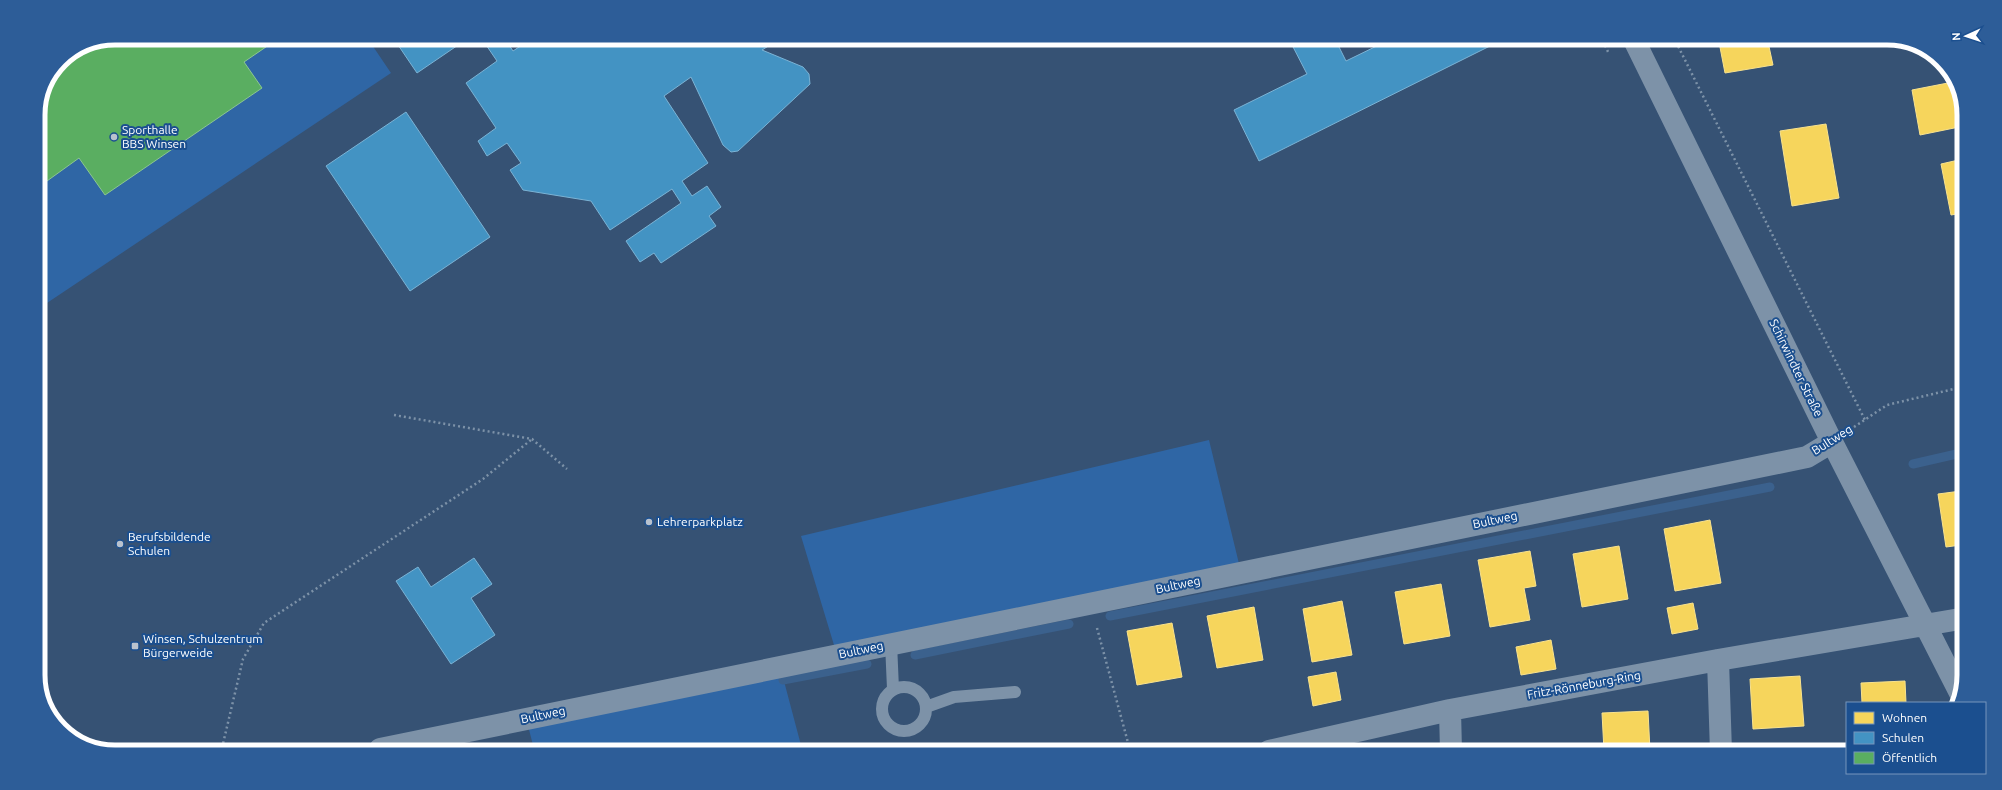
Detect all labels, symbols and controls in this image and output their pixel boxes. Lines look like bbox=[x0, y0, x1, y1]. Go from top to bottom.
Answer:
north arrow bbox=[1946, 16, 1986, 56]
text: N bbox=[1950, 32, 1962, 41]
place label: Sporthalle BBS Winsen bbox=[122, 123, 186, 150]
marker: Sporthalle BBS Winsen bbox=[109, 132, 119, 142]
street label: Schirwindter Straße bbox=[1767, 317, 1826, 419]
street label: Bultweg bbox=[1809, 422, 1854, 457]
street label: Bultweg bbox=[1471, 508, 1518, 531]
place label: Lehrerparkplatz bbox=[657, 515, 743, 528]
marker: Lehrerparkplatz bbox=[644, 517, 654, 527]
place label: Berufsbildende Schulen bbox=[128, 530, 211, 557]
marker: Berufsbildende Schulen bbox=[115, 539, 125, 549]
street label: Bultweg bbox=[1154, 573, 1201, 596]
place label: Winsen, Schulzentrum Bürgerweide bbox=[143, 632, 263, 659]
street label: Bultweg bbox=[837, 638, 884, 661]
marker: Winsen, Schulzentrum Bürgerweide bbox=[130, 641, 140, 651]
street label: Fritz-Rönneburg-Ring bbox=[1526, 668, 1642, 701]
legend bbox=[1846, 702, 1986, 774]
street label: Bultweg bbox=[519, 703, 566, 726]
text: Wohnen bbox=[1882, 711, 1927, 724]
text: Schulen bbox=[1882, 731, 1924, 744]
text: Öffentlich bbox=[1882, 751, 1937, 764]

